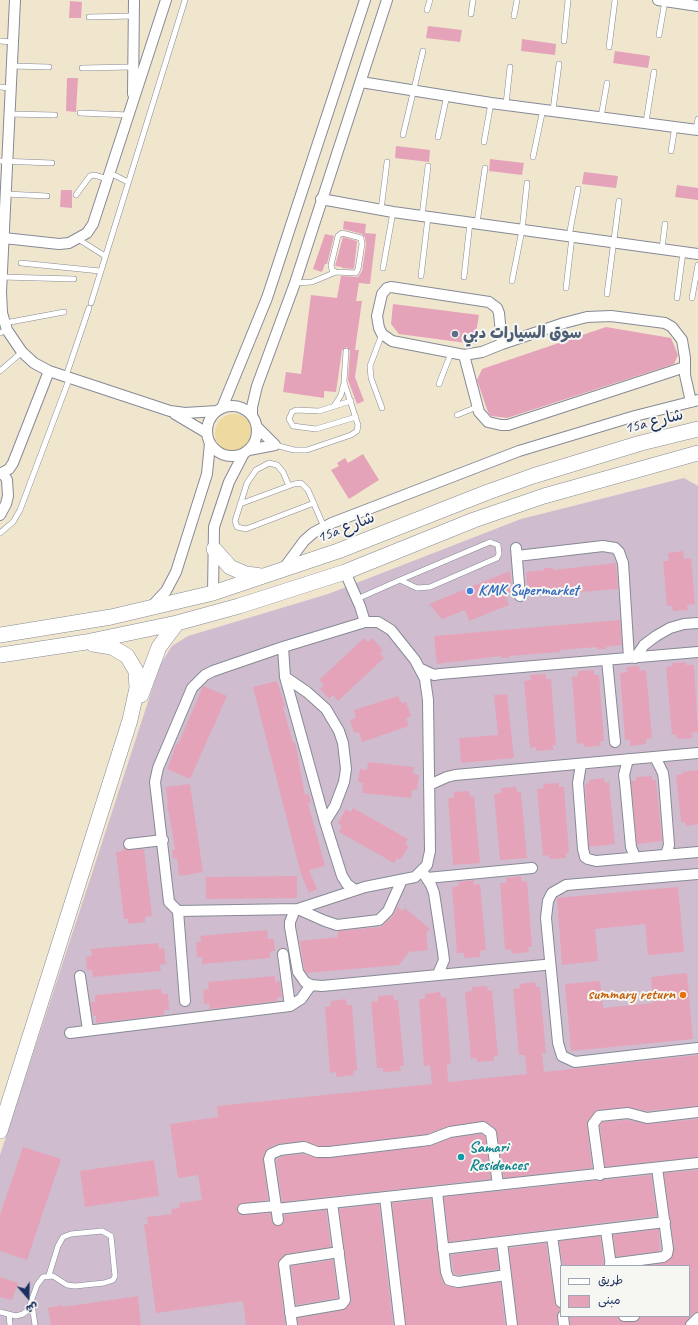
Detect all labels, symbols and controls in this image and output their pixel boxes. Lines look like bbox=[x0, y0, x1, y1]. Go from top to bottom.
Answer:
place label: سوق السيارات دبي bbox=[463, 324, 582, 344]
marker: سوق السيارات دبي bbox=[450, 329, 460, 339]
street label: 15a شارع bbox=[623, 405, 685, 439]
street label: 15a شارع bbox=[315, 508, 377, 548]
place label: KMK Supermarket bbox=[478, 581, 579, 601]
marker: KMK Supermarket bbox=[465, 586, 475, 596]
place label: summary return bbox=[588, 985, 675, 1005]
marker: summary return bbox=[678, 990, 688, 1000]
place label: Samari Residences bbox=[469, 1138, 528, 1176]
marker: Samari Residences bbox=[456, 1152, 466, 1162]
legend bbox=[560, 1265, 690, 1317]
text: طريق bbox=[598, 1272, 623, 1288]
north arrow bbox=[8, 1277, 48, 1317]
text: مبنى bbox=[598, 1292, 621, 1308]
text: ش bbox=[24, 1300, 40, 1317]

